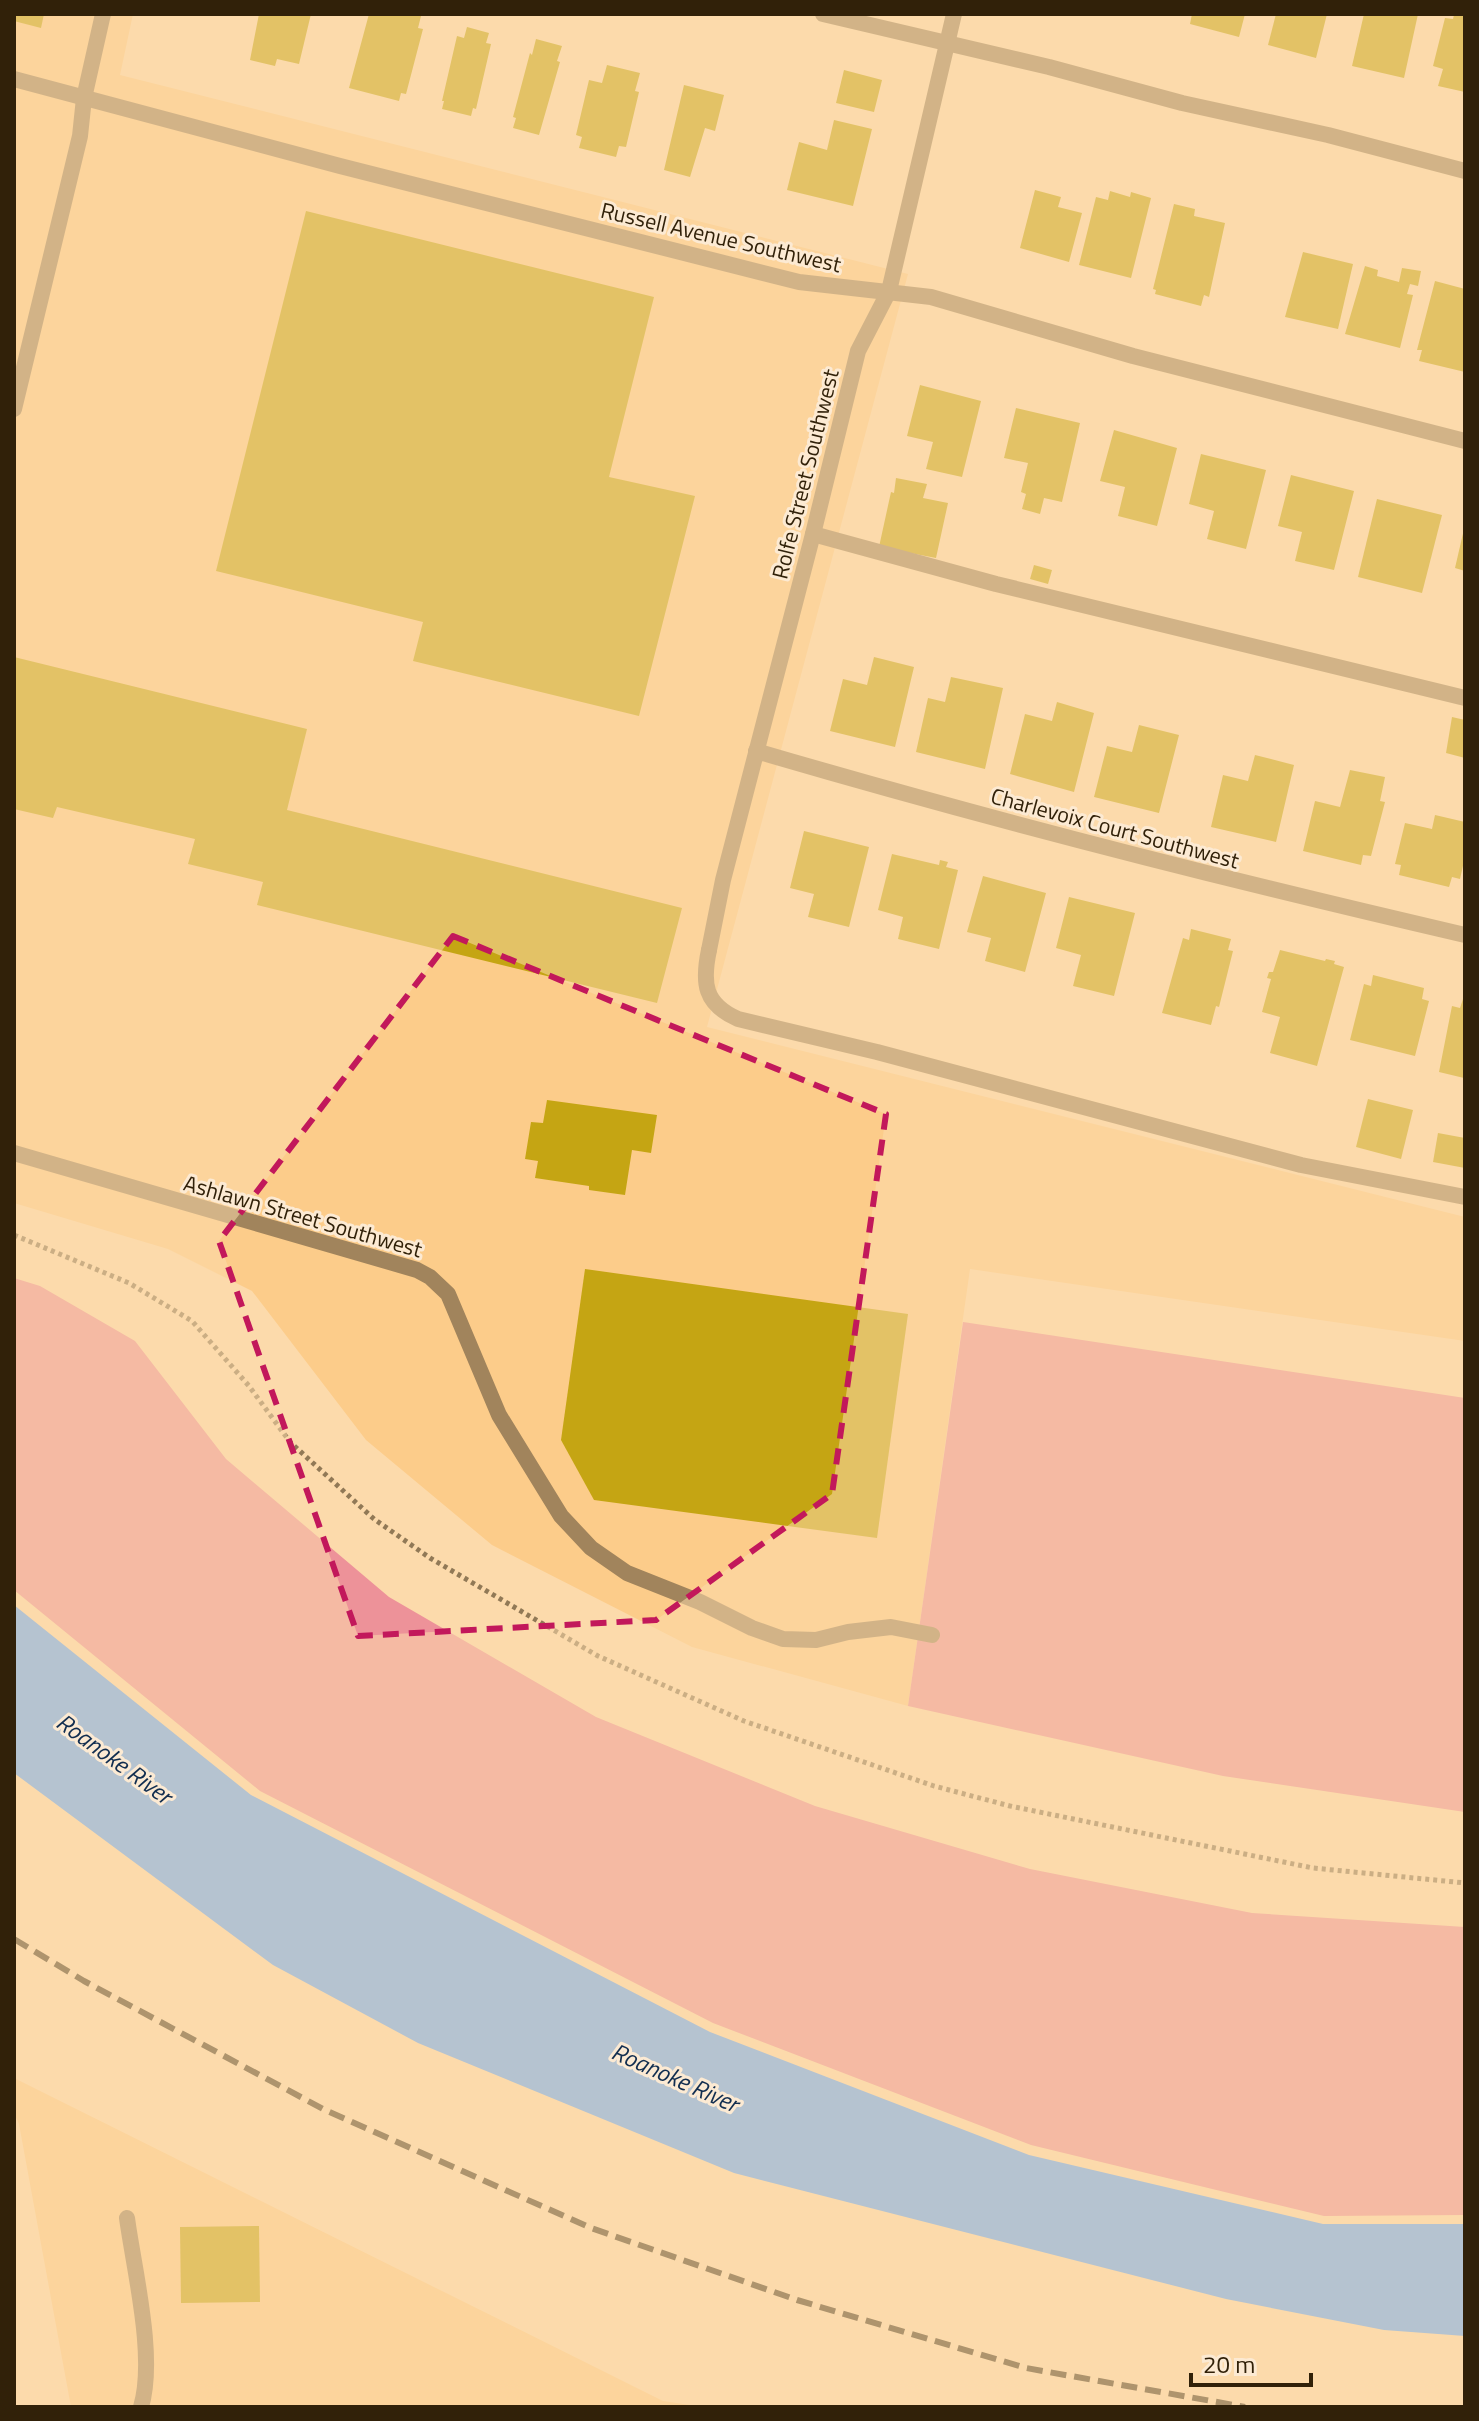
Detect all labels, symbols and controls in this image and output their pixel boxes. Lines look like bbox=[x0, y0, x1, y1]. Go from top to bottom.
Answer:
street label: Russell Avenue Southwest bbox=[597, 193, 845, 281]
street label: Rolfe Street Southwest bbox=[762, 365, 848, 582]
street label: Charlevoix Court Southwest bbox=[987, 778, 1243, 878]
street label: Ashlawn Street Southwest bbox=[180, 1166, 426, 1266]
water label: Roanoke River bbox=[49, 1704, 183, 1815]
water label: Roanoke River bbox=[606, 2033, 748, 2122]
scale bar bbox=[1191, 2337, 1311, 2387]
text: 20 m bbox=[1203, 2346, 1255, 2382]

